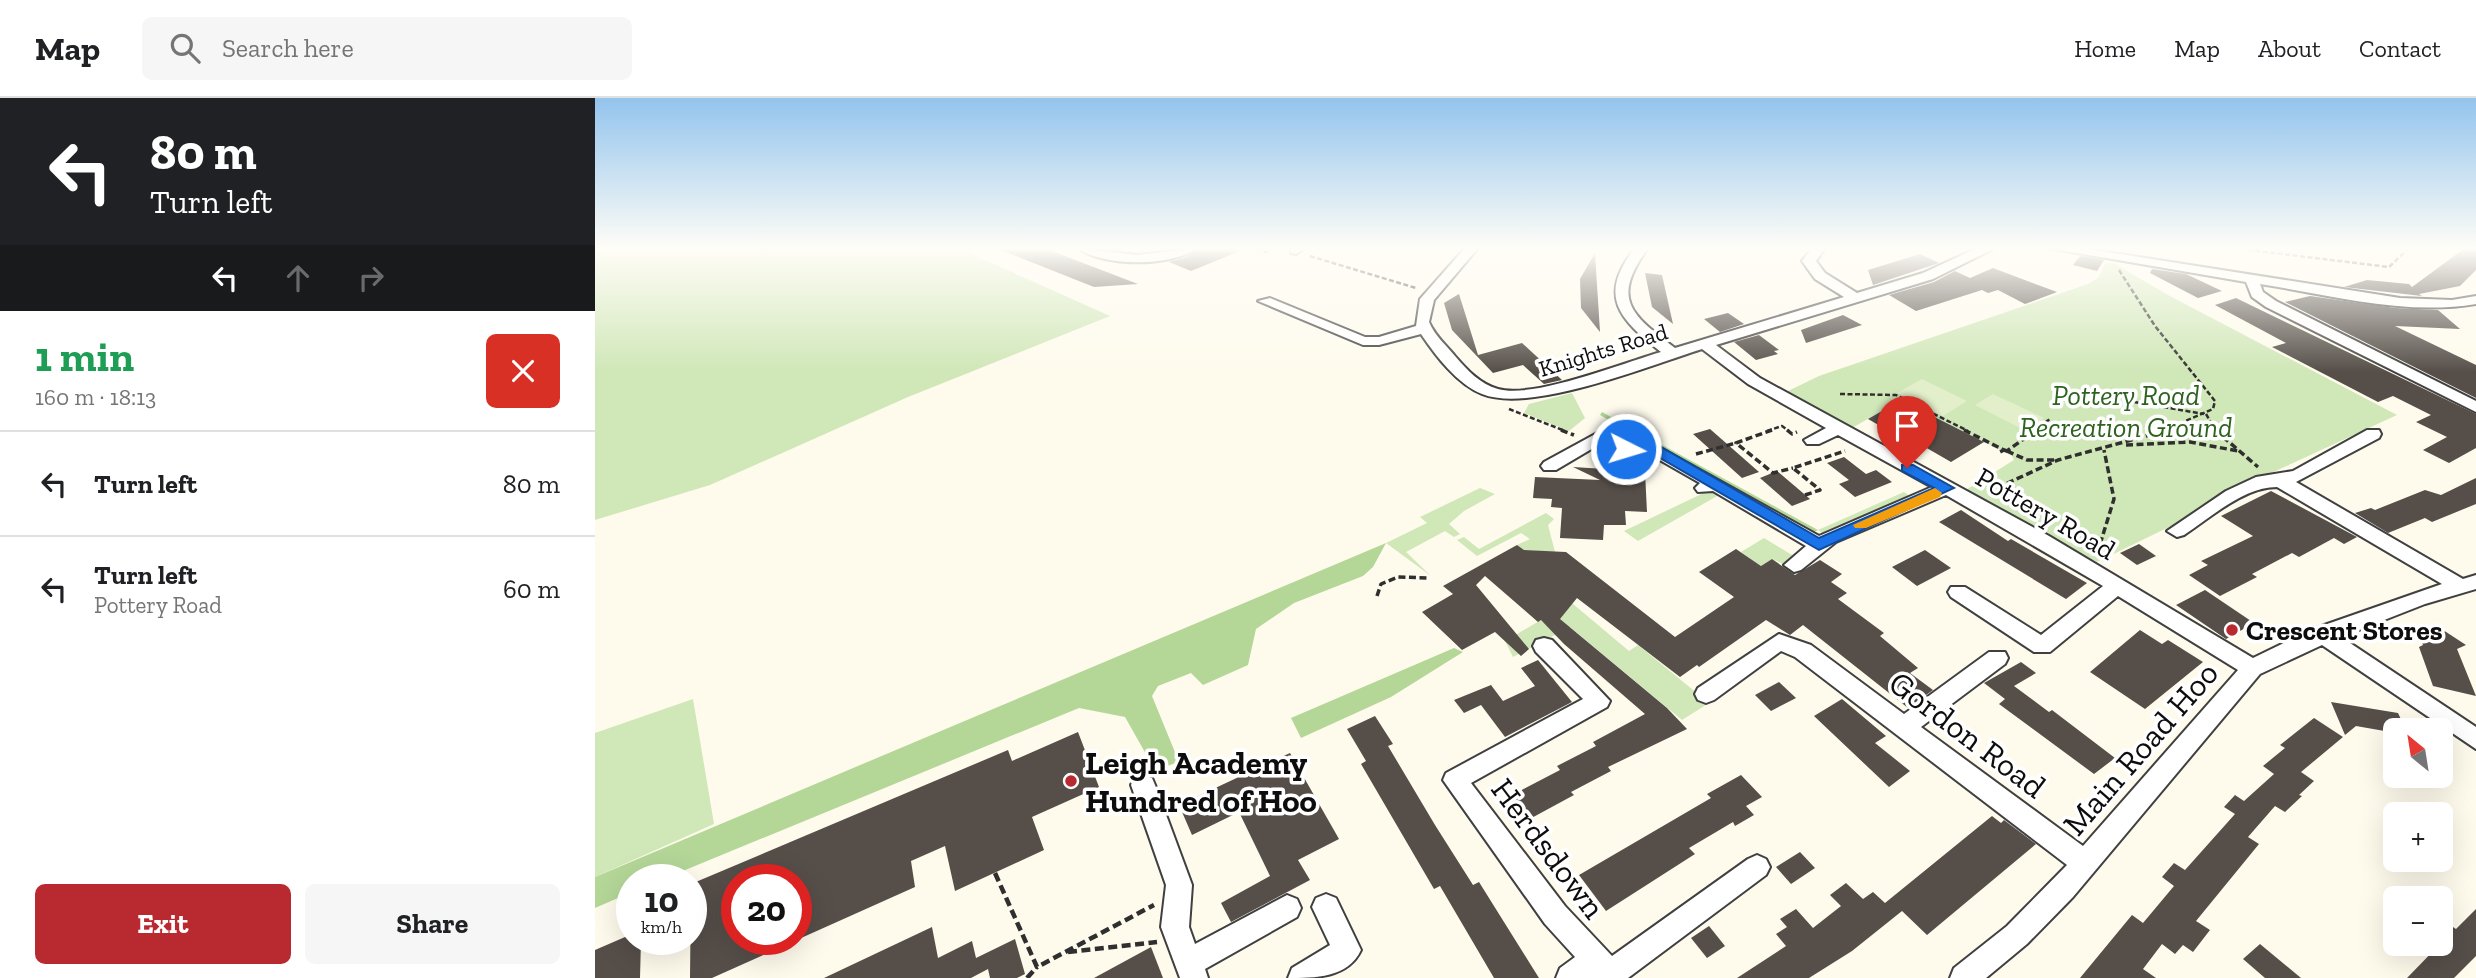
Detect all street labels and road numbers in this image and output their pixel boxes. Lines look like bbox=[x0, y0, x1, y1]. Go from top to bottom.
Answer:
street label: Knights Road bbox=[1535, 317, 1671, 383]
street label: Pottery Road bbox=[1970, 460, 2121, 567]
street label: Main Road Hoo bbox=[2055, 654, 2226, 843]
street label: Gordon Road bbox=[1882, 663, 2054, 806]
street label: Herdsdown bbox=[1483, 771, 1614, 926]

